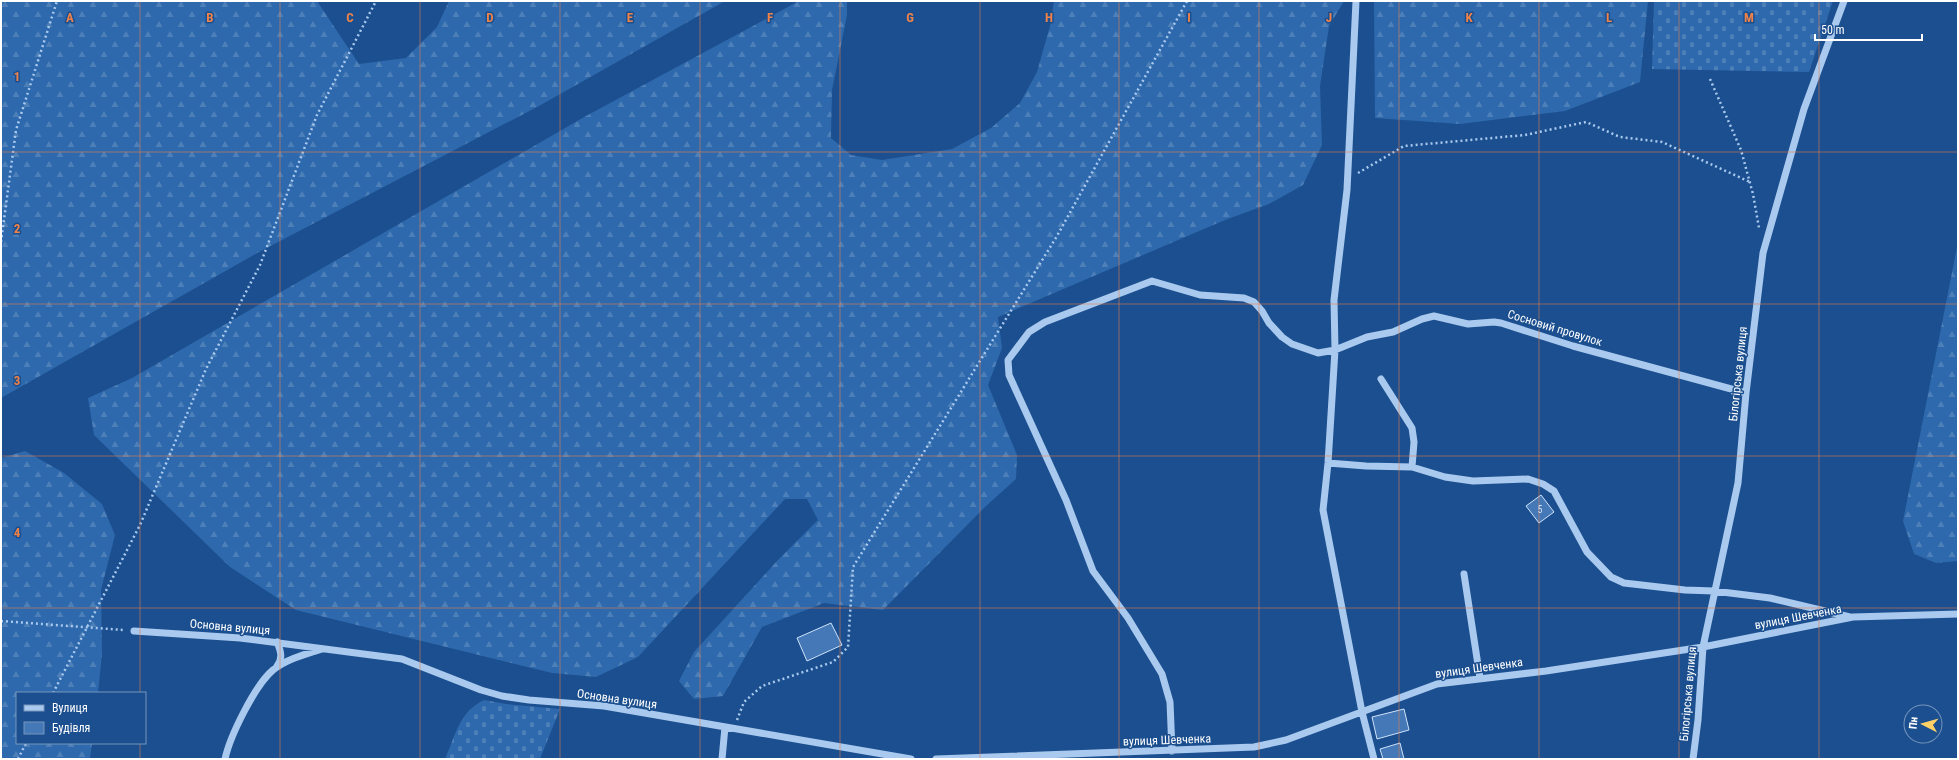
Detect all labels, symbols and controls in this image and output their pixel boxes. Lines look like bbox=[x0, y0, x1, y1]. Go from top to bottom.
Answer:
text: A bbox=[66, 10, 74, 25]
text: B bbox=[206, 10, 214, 25]
text: C bbox=[346, 10, 354, 25]
text: D bbox=[486, 10, 494, 25]
text: E bbox=[627, 10, 634, 25]
text: F bbox=[767, 10, 773, 25]
text: G bbox=[906, 10, 914, 25]
text: H bbox=[1045, 10, 1053, 25]
text: I bbox=[1187, 10, 1191, 25]
text: J bbox=[1326, 10, 1332, 25]
text: K bbox=[1465, 10, 1473, 25]
text: L bbox=[1606, 10, 1612, 25]
text: M bbox=[1744, 10, 1754, 25]
scale bar bbox=[1815, 16, 1922, 42]
text: 50 m bbox=[1821, 23, 1845, 37]
text: 1 bbox=[14, 69, 20, 84]
text: 2 bbox=[14, 221, 21, 236]
street label: Сосновий провулок bbox=[1506, 307, 1604, 349]
street label: Білогірська вулиця bbox=[1726, 326, 1750, 422]
text: 3 bbox=[14, 373, 20, 388]
house number: 5 bbox=[1538, 504, 1543, 515]
text: 4 bbox=[14, 525, 21, 540]
street label: вулиця Шевченка bbox=[1753, 602, 1843, 632]
street label: Основна вулиця bbox=[189, 617, 271, 637]
street label: Білогірська вулиця bbox=[1677, 646, 1699, 742]
street label: вулиця Шевченка bbox=[1434, 655, 1524, 681]
street label: Основна вулиця bbox=[576, 686, 658, 712]
legend bbox=[16, 692, 146, 744]
text: Вулиця bbox=[52, 701, 88, 715]
north arrow bbox=[1903, 704, 1943, 744]
text: Пн bbox=[1906, 716, 1921, 730]
text: Будівля bbox=[52, 721, 90, 735]
street label: вулиця Шевченка bbox=[1123, 731, 1212, 749]

